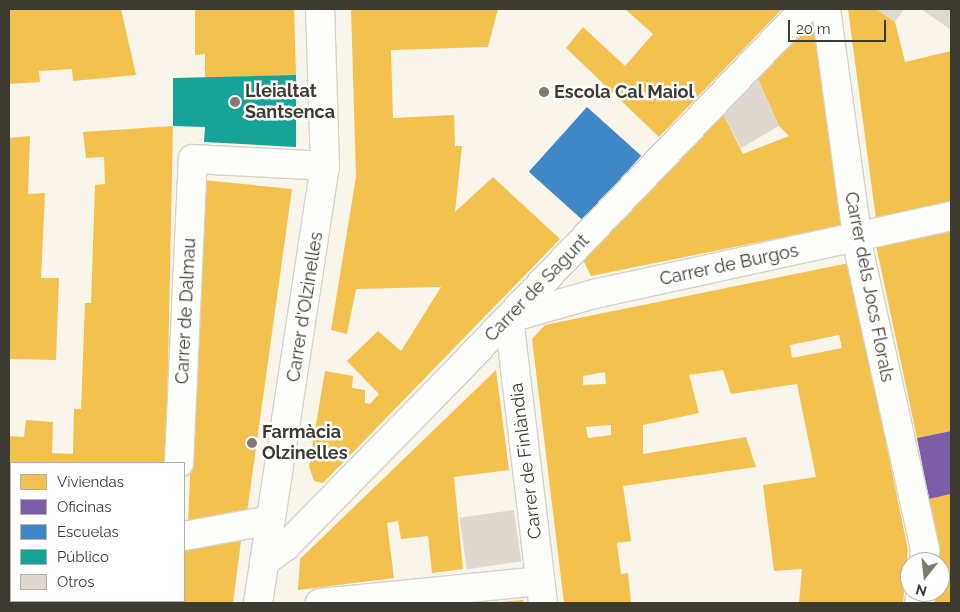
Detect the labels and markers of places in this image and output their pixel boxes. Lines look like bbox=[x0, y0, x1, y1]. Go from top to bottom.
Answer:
place label: Lleialtat Santsenca bbox=[245, 81, 335, 124]
place label: Escola Cal Maiol bbox=[554, 81, 695, 103]
marker: Escola Cal Maiol bbox=[538, 86, 550, 98]
marker: Lleialtat Santsenca bbox=[229, 96, 241, 108]
place label: Farmàcia Olzinelles bbox=[262, 422, 348, 464]
marker: Farmàcia Olzinelles bbox=[246, 437, 258, 449]

